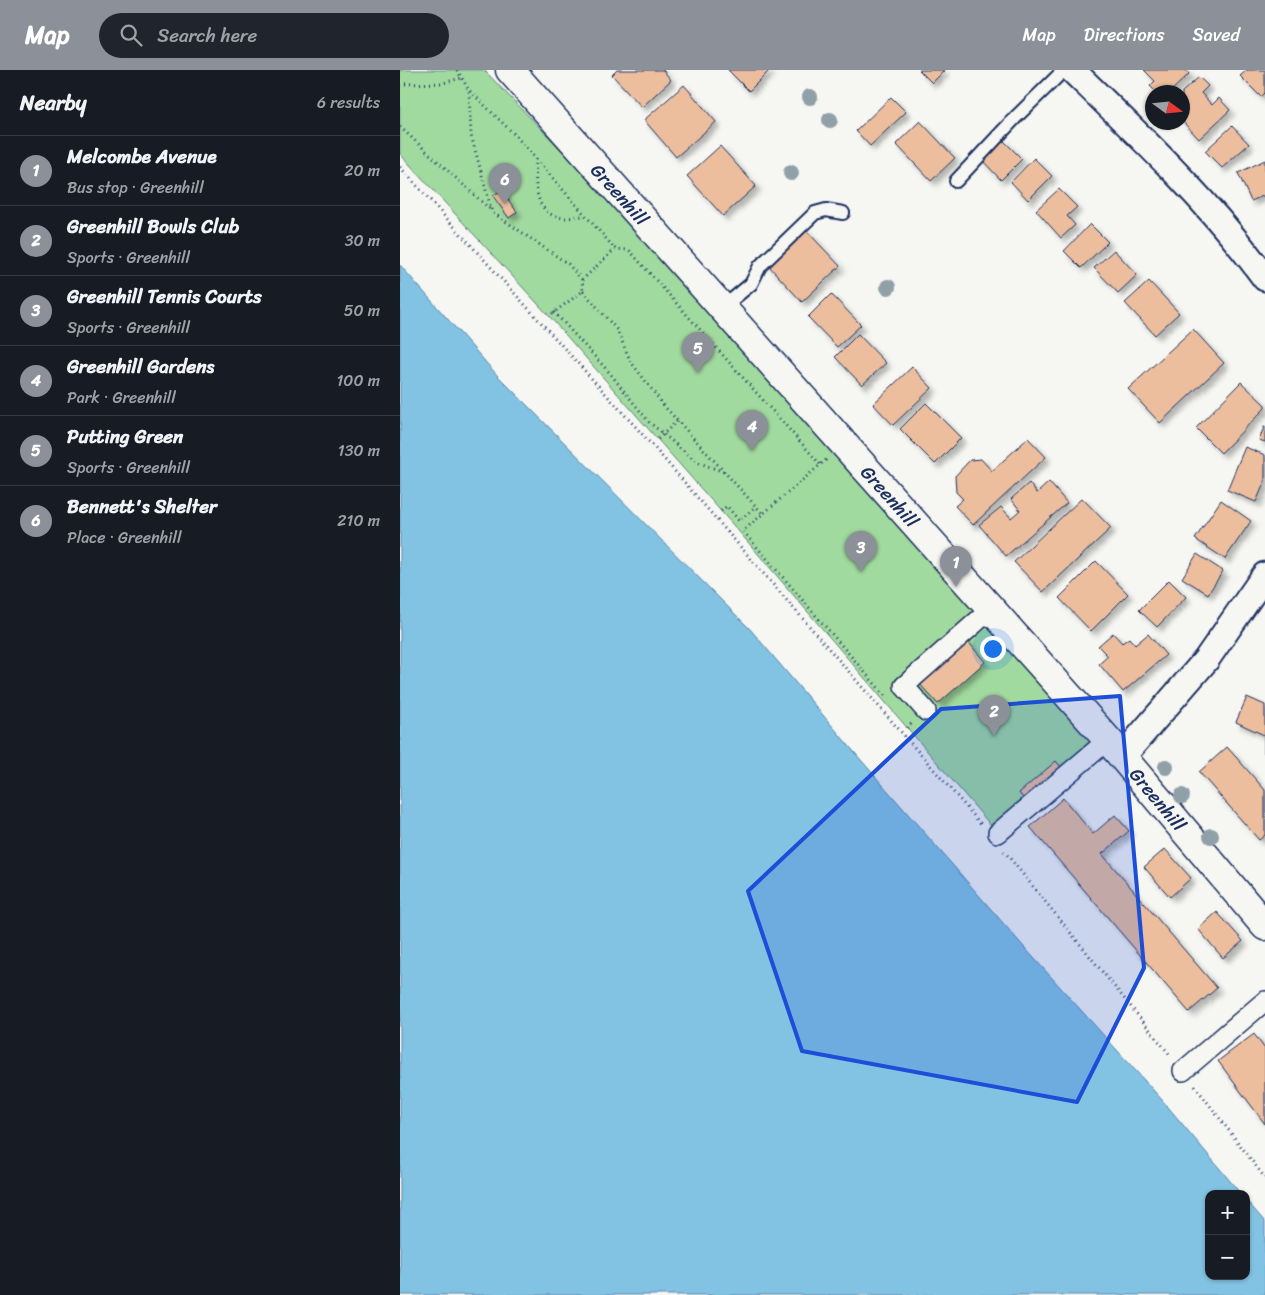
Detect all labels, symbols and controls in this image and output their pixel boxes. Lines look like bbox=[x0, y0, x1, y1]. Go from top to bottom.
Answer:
search box bbox=[99, 13, 449, 58]
text: Map bbox=[25, 14, 69, 56]
text: Search here bbox=[157, 19, 257, 52]
text: Map bbox=[1023, 19, 1056, 51]
text: Directions bbox=[1084, 19, 1165, 51]
text: Saved bbox=[1193, 19, 1240, 51]
icon: search bbox=[117, 21, 145, 49]
text: Nearby bbox=[20, 84, 86, 122]
north arrow bbox=[1145, 85, 1190, 130]
text: 6 results bbox=[317, 88, 380, 117]
text: Melcombe Avenue bbox=[67, 140, 217, 173]
street label: Greenhill bbox=[582, 155, 658, 234]
text: 1 bbox=[33, 156, 39, 185]
text: 20 m bbox=[344, 156, 380, 185]
pin: 6 bbox=[489, 163, 521, 204]
text: Bus stop · Greenhill bbox=[67, 173, 204, 202]
text: Greenhill Bowls Club bbox=[67, 210, 239, 243]
text: 2 bbox=[31, 226, 41, 255]
text: 30 m bbox=[345, 226, 380, 255]
text: Sports · Greenhill bbox=[67, 243, 190, 272]
text: Greenhill Tennis Courts bbox=[67, 280, 262, 313]
text: 3 bbox=[32, 296, 40, 325]
text: 50 m bbox=[344, 296, 380, 325]
text: Sports · Greenhill bbox=[67, 313, 190, 342]
pin: 5 bbox=[682, 332, 714, 373]
text: Greenhill Gardens bbox=[67, 350, 214, 383]
text: 4 bbox=[31, 366, 41, 395]
text: 100 m bbox=[336, 366, 380, 395]
text: Park · Greenhill bbox=[67, 383, 176, 412]
pin: 4 bbox=[736, 410, 768, 451]
text: Putting Green bbox=[67, 420, 183, 453]
text: 5 bbox=[31, 436, 41, 465]
text: 130 m bbox=[338, 436, 380, 465]
text: Sports · Greenhill bbox=[67, 453, 190, 482]
street label: Greenhill bbox=[852, 457, 928, 536]
text: Bennett's Shelter bbox=[67, 490, 217, 523]
text: 6 bbox=[31, 506, 41, 535]
text: 210 m bbox=[337, 506, 380, 535]
text: Place · Greenhill bbox=[67, 523, 182, 552]
pin: 3 bbox=[845, 531, 877, 572]
pin: 1 bbox=[940, 546, 972, 587]
your location bbox=[980, 636, 1006, 662]
pin: 2 bbox=[978, 695, 1010, 736]
street label: Greenhill bbox=[1121, 760, 1195, 839]
map controls bbox=[1205, 1190, 1250, 1280]
button: + bbox=[1205, 1190, 1250, 1235]
button: − bbox=[1205, 1235, 1250, 1280]

